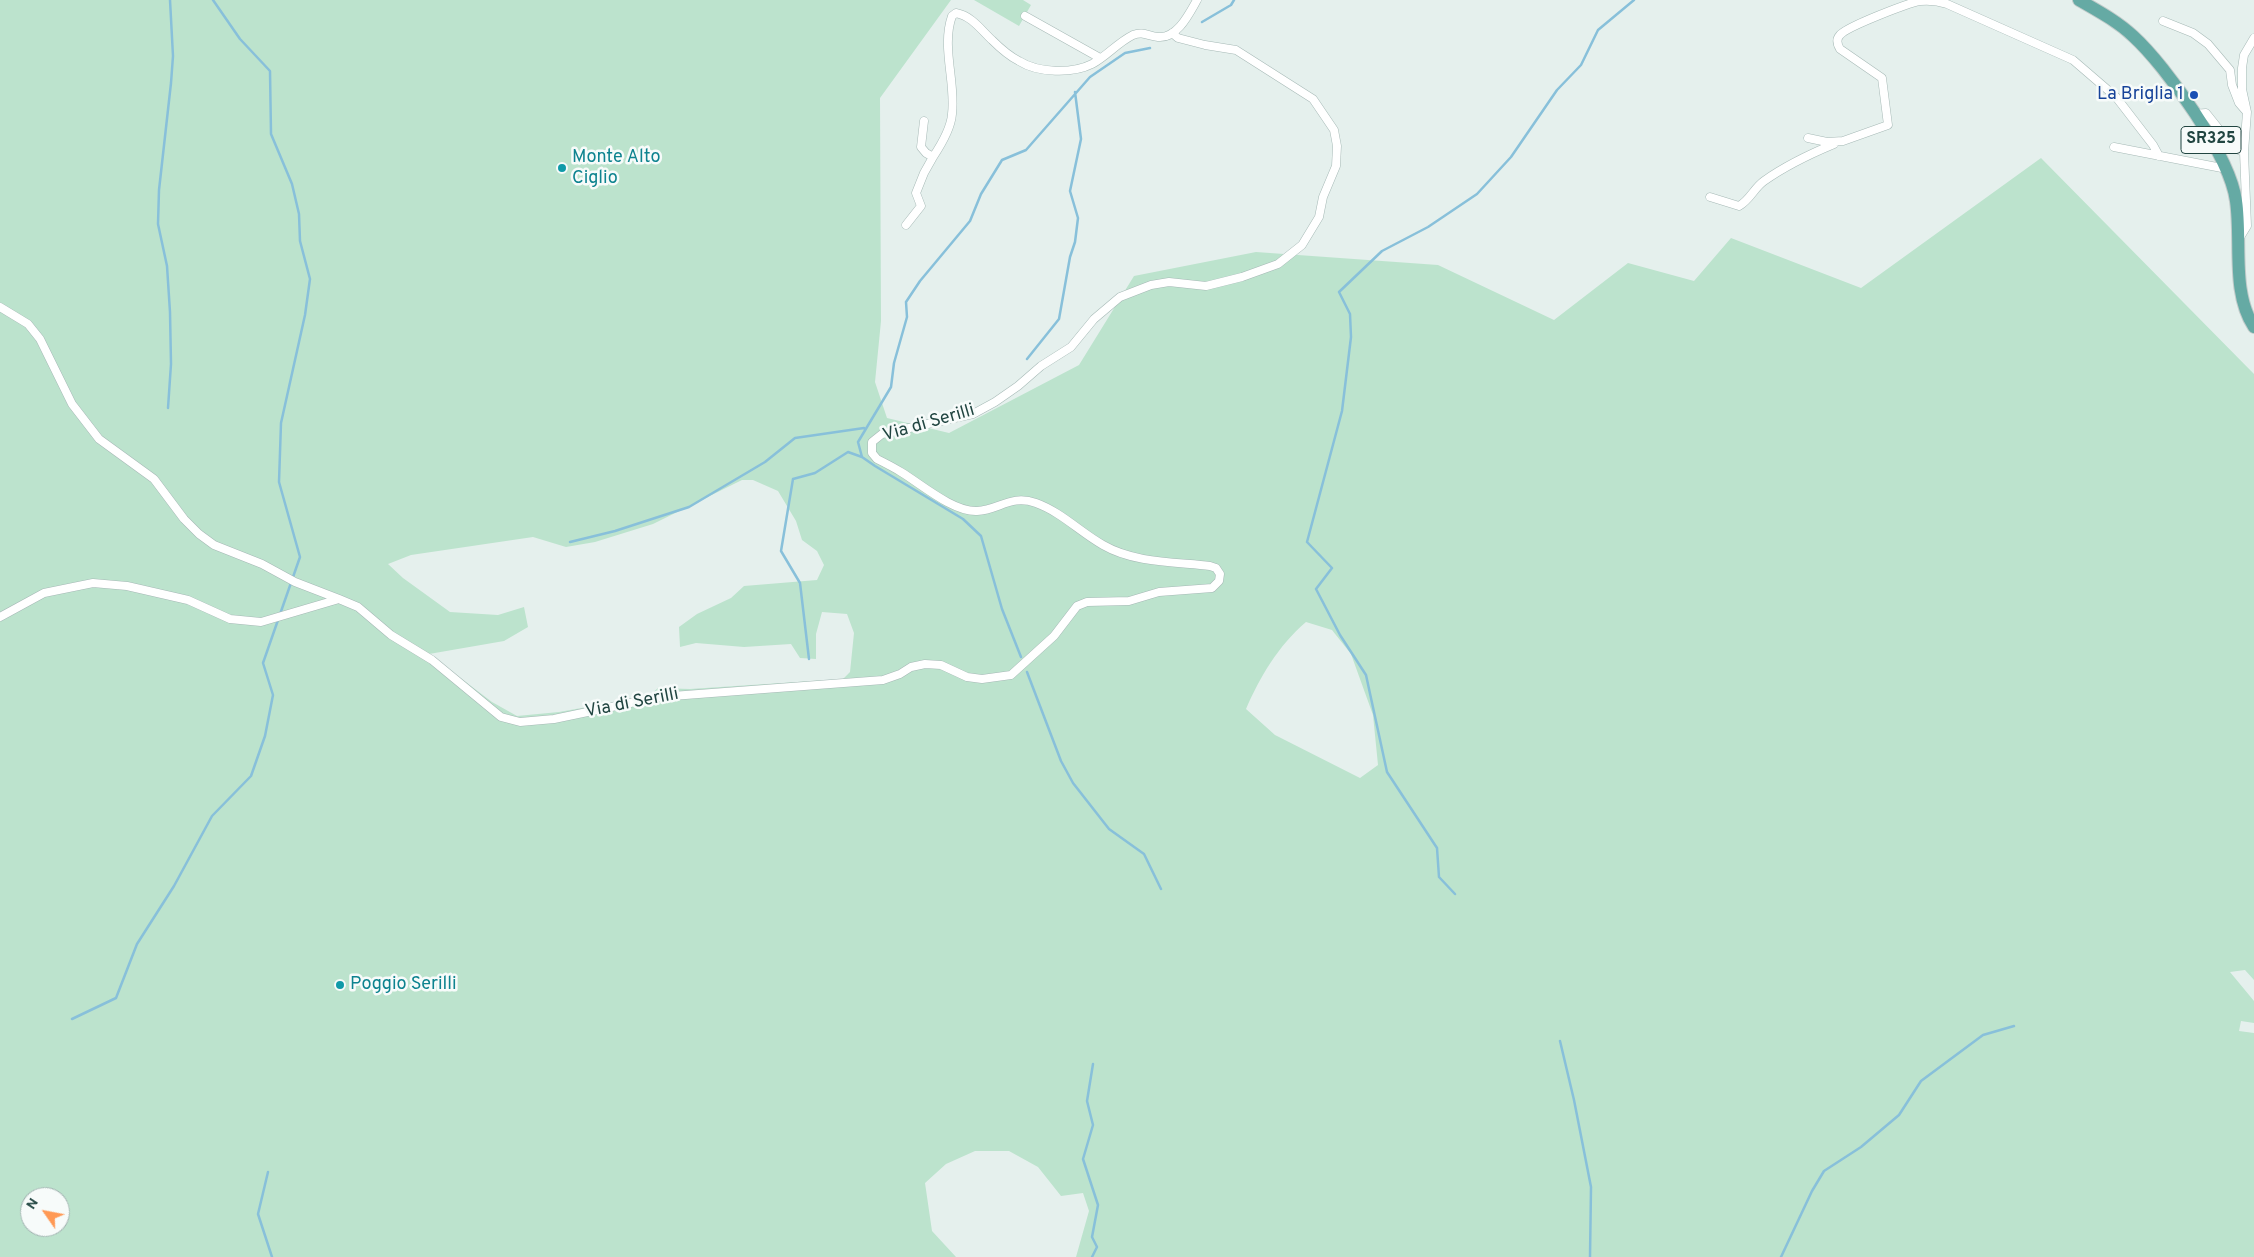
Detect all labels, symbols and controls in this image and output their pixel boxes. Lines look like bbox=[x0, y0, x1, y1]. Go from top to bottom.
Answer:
place label: La Briglia 1 bbox=[2097, 84, 2184, 106]
marker: La Briglia 1 bbox=[2188, 89, 2200, 101]
road number: SR325 bbox=[2181, 126, 2241, 154]
place label: Monte Alto Ciglio bbox=[572, 147, 660, 190]
marker: Monte Alto Ciglio bbox=[556, 162, 568, 174]
street label: Via di Serilli bbox=[880, 401, 978, 447]
street label: Via di Serilli bbox=[583, 684, 681, 724]
place label: Poggio Serilli bbox=[350, 974, 457, 996]
marker: Poggio Serilli bbox=[334, 979, 346, 991]
north arrow bbox=[20, 1187, 70, 1237]
text: N bbox=[23, 1195, 43, 1213]

